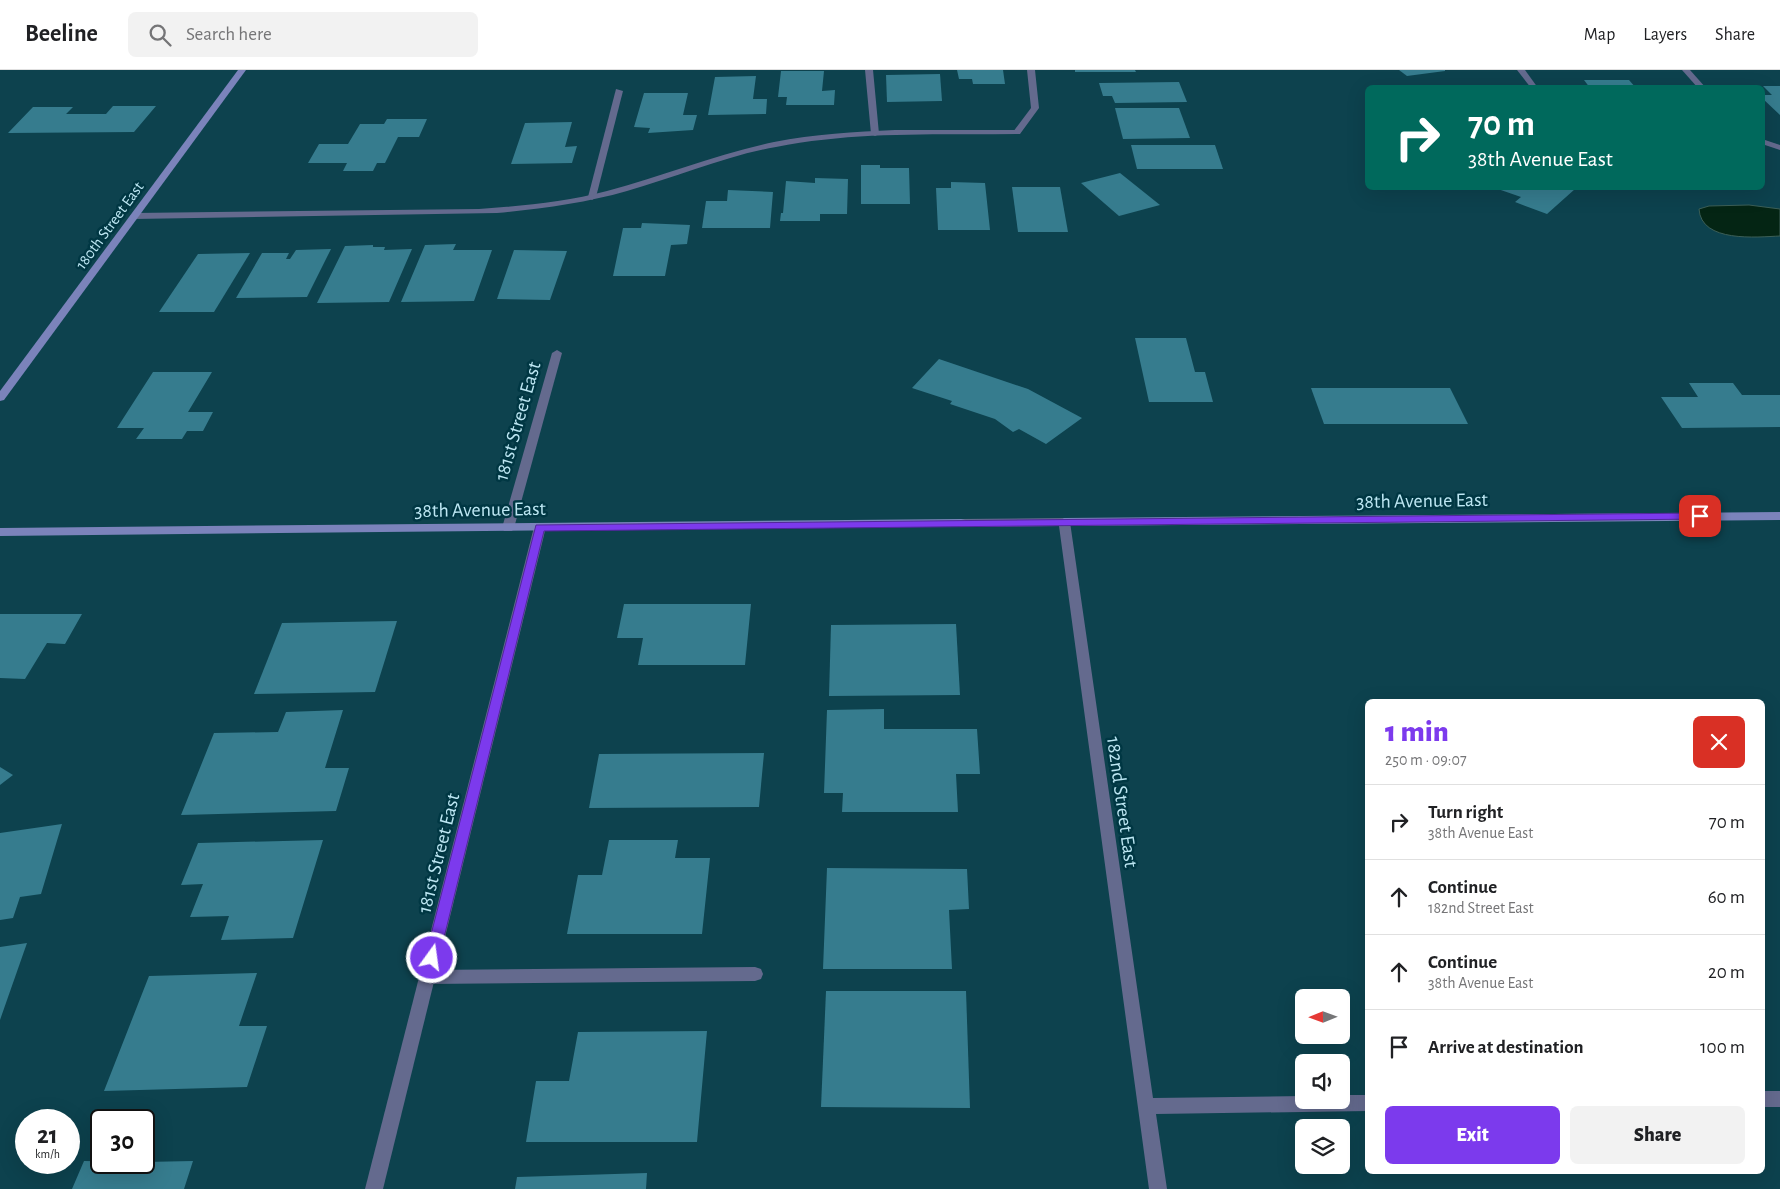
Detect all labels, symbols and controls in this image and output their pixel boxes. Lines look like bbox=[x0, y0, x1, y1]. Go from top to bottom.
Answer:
search box bbox=[128, 12, 478, 57]
icon: search bbox=[146, 21, 174, 49]
text: Beeline bbox=[25, 22, 98, 46]
text: Search here bbox=[186, 25, 272, 44]
text: Map bbox=[1584, 26, 1615, 44]
text: Layers bbox=[1643, 26, 1687, 44]
text: Share bbox=[1715, 26, 1755, 44]
icon: right bbox=[1385, 105, 1450, 170]
text: 70 m bbox=[1468, 107, 1535, 142]
text: 38th Avenue East bbox=[1468, 148, 1613, 170]
street label: 180th Street East bbox=[73, 179, 147, 272]
street label: 181st Street East bbox=[491, 359, 545, 483]
street label: 38th Avenue East bbox=[1356, 490, 1489, 512]
pin bbox=[1679, 495, 1721, 537]
street label: 38th Avenue East bbox=[414, 499, 547, 521]
icon: arrive bbox=[1686, 502, 1714, 530]
button: close bbox=[1693, 716, 1745, 768]
text: 1 min bbox=[1385, 717, 1449, 747]
street label: 182nd Street East bbox=[1103, 735, 1141, 870]
text: 250 m · 09:07 bbox=[1385, 752, 1467, 768]
street label: 181st Street East bbox=[414, 791, 464, 915]
text: Turn right bbox=[1428, 803, 1503, 822]
icon: right bbox=[1385, 808, 1413, 836]
text: 70 m bbox=[1709, 813, 1745, 832]
text: 38th Avenue East bbox=[1428, 825, 1533, 841]
text: Continue bbox=[1428, 878, 1497, 897]
icon: ahead bbox=[1385, 883, 1413, 911]
text: 60 m bbox=[1708, 888, 1745, 907]
text: 182nd Street East bbox=[1428, 900, 1534, 916]
position arrow bbox=[405, 931, 457, 983]
text: Continue bbox=[1428, 953, 1497, 972]
icon: ahead bbox=[1385, 958, 1413, 986]
text: 20 m bbox=[1708, 963, 1745, 982]
text: 38th Avenue East bbox=[1428, 975, 1533, 991]
north arrow bbox=[1295, 989, 1350, 1044]
map controls bbox=[1295, 989, 1350, 1174]
icon: arrive bbox=[1385, 1033, 1413, 1061]
text: Arrive at destination bbox=[1428, 1038, 1584, 1057]
text: 100 m bbox=[1700, 1038, 1745, 1057]
button: sound bbox=[1295, 1054, 1350, 1109]
button: Exit bbox=[1385, 1106, 1560, 1164]
button: Share bbox=[1570, 1106, 1745, 1164]
speed limit sign: 30 bbox=[90, 1109, 155, 1174]
button: layers bbox=[1295, 1119, 1350, 1174]
text: 21 bbox=[37, 1123, 58, 1148]
text: km/h bbox=[35, 1148, 60, 1160]

